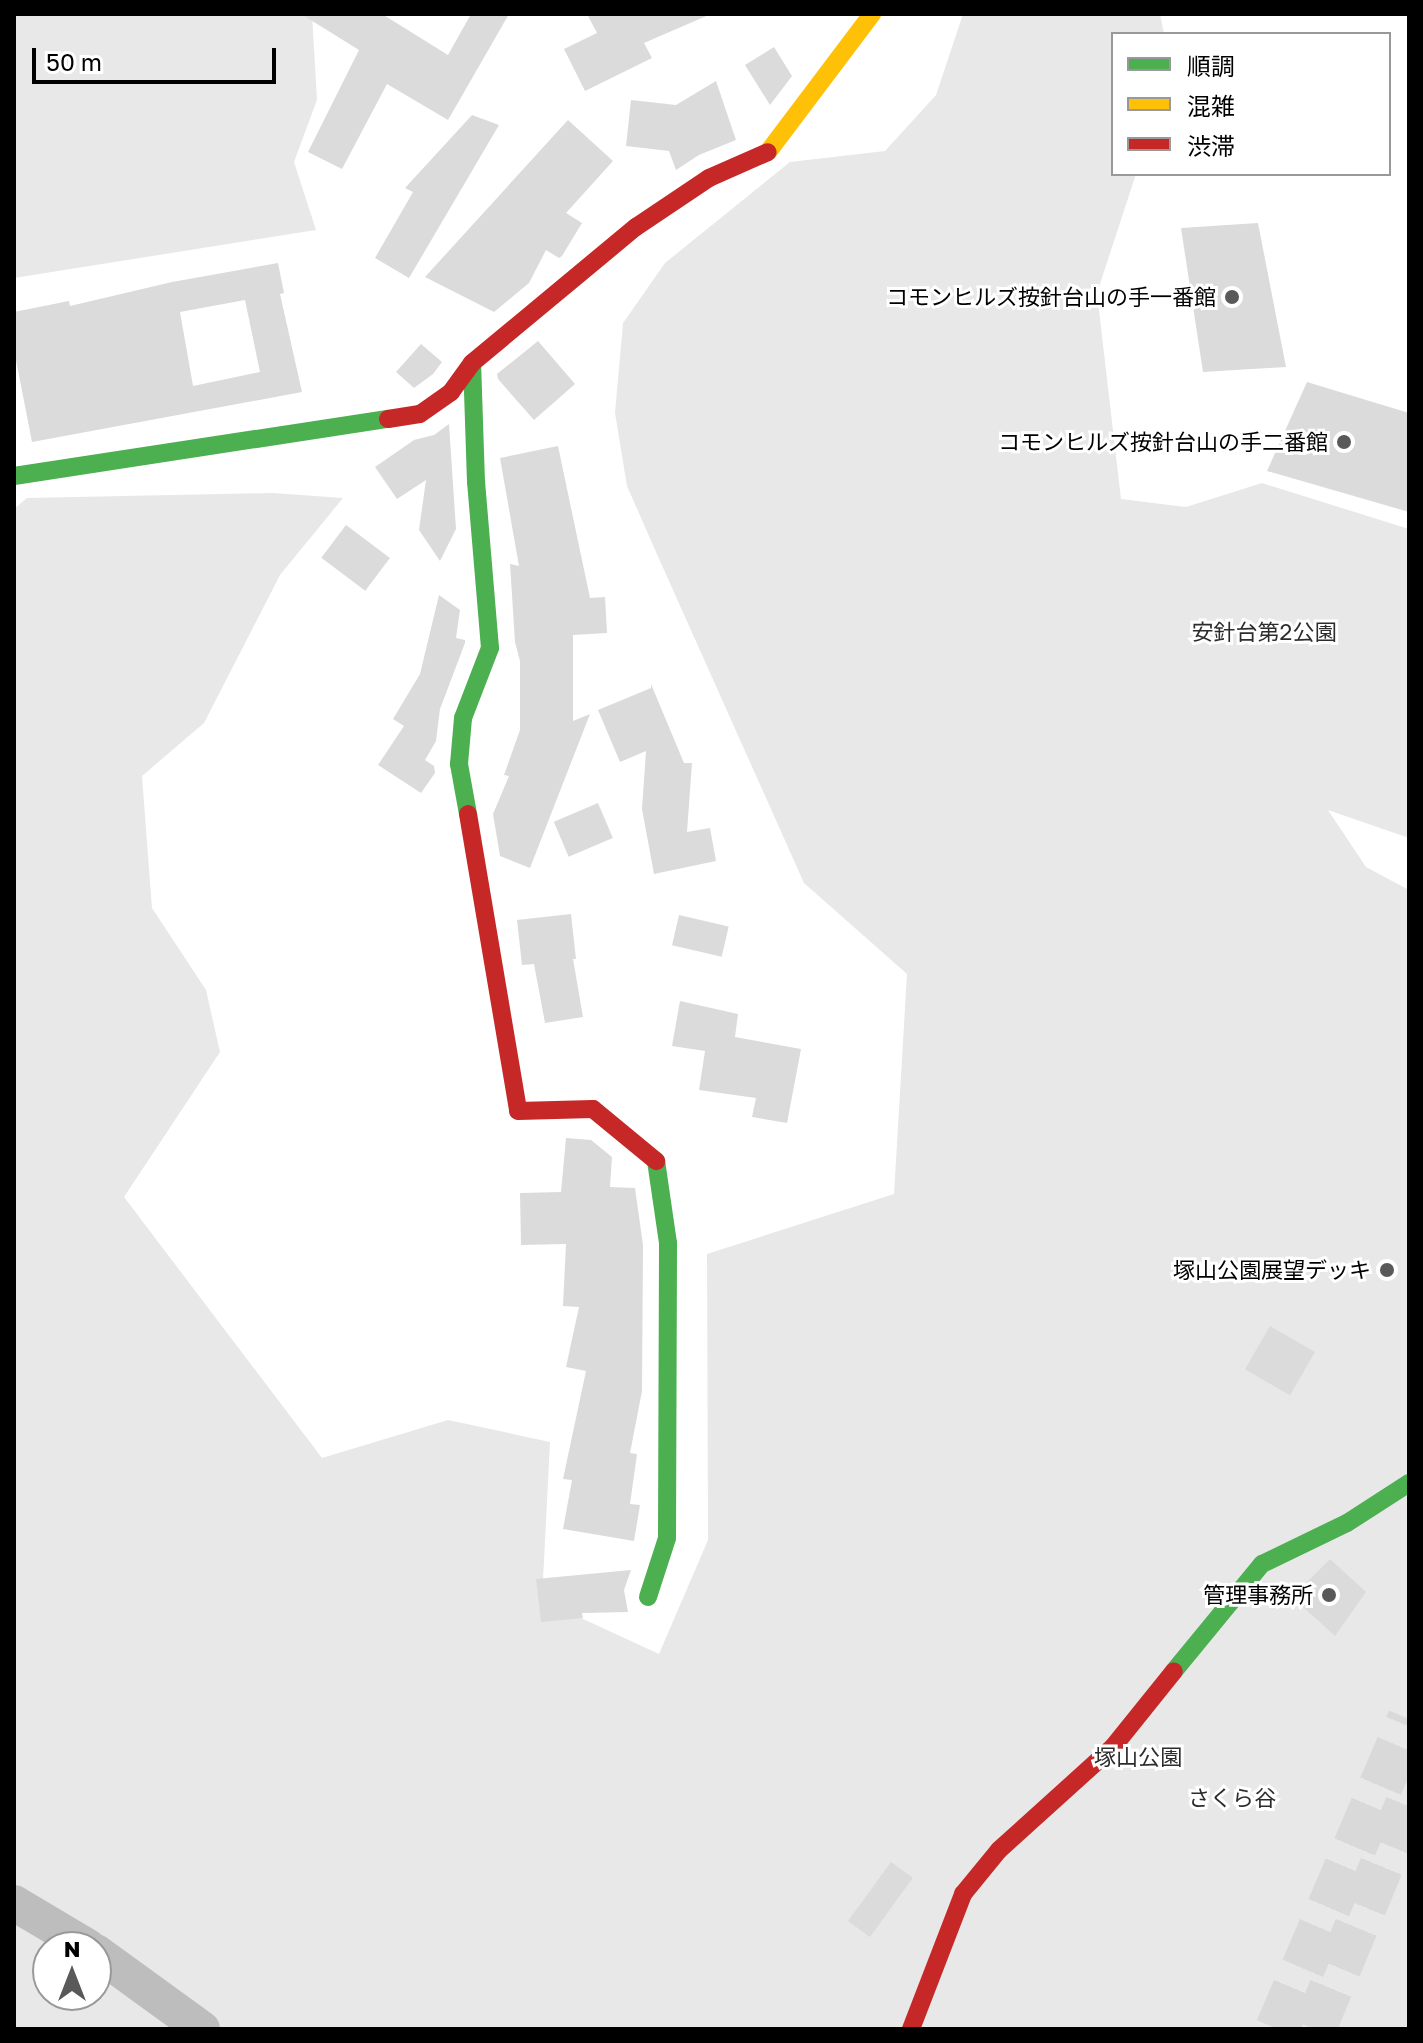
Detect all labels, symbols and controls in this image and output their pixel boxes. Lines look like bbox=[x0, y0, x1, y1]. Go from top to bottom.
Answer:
scale bar bbox=[36, 32, 280, 82]
legend bbox=[1111, 32, 1391, 176]
text: 50 m bbox=[46, 47, 102, 76]
text: 順調 bbox=[1187, 51, 1235, 80]
text: 混雑 bbox=[1187, 91, 1235, 120]
text: 渋滞 bbox=[1187, 131, 1235, 160]
place label: コモンヒルズ按針台山の手一番館 bbox=[886, 284, 1216, 310]
marker: コモンヒルズ按針台山の手一番館 bbox=[1223, 288, 1241, 306]
place label: コモンヒルズ按針台山の手二番館 bbox=[998, 429, 1328, 455]
marker: コモンヒルズ按針台山の手二番館 bbox=[1335, 433, 1353, 451]
park label: 安針台第2公園 bbox=[1192, 619, 1336, 645]
place label: 塚山公園展望デッキ bbox=[1173, 1257, 1371, 1283]
marker: 塚山公園展望デッキ bbox=[1378, 1261, 1396, 1279]
place label: 管理事務所 bbox=[1203, 1582, 1313, 1608]
marker: 管理事務所 bbox=[1320, 1586, 1338, 1604]
park label: 塚山公園 bbox=[1094, 1744, 1182, 1770]
park label: さくら谷 bbox=[1188, 1785, 1276, 1811]
north arrow bbox=[32, 1931, 112, 2011]
text: N bbox=[64, 1935, 80, 1962]

